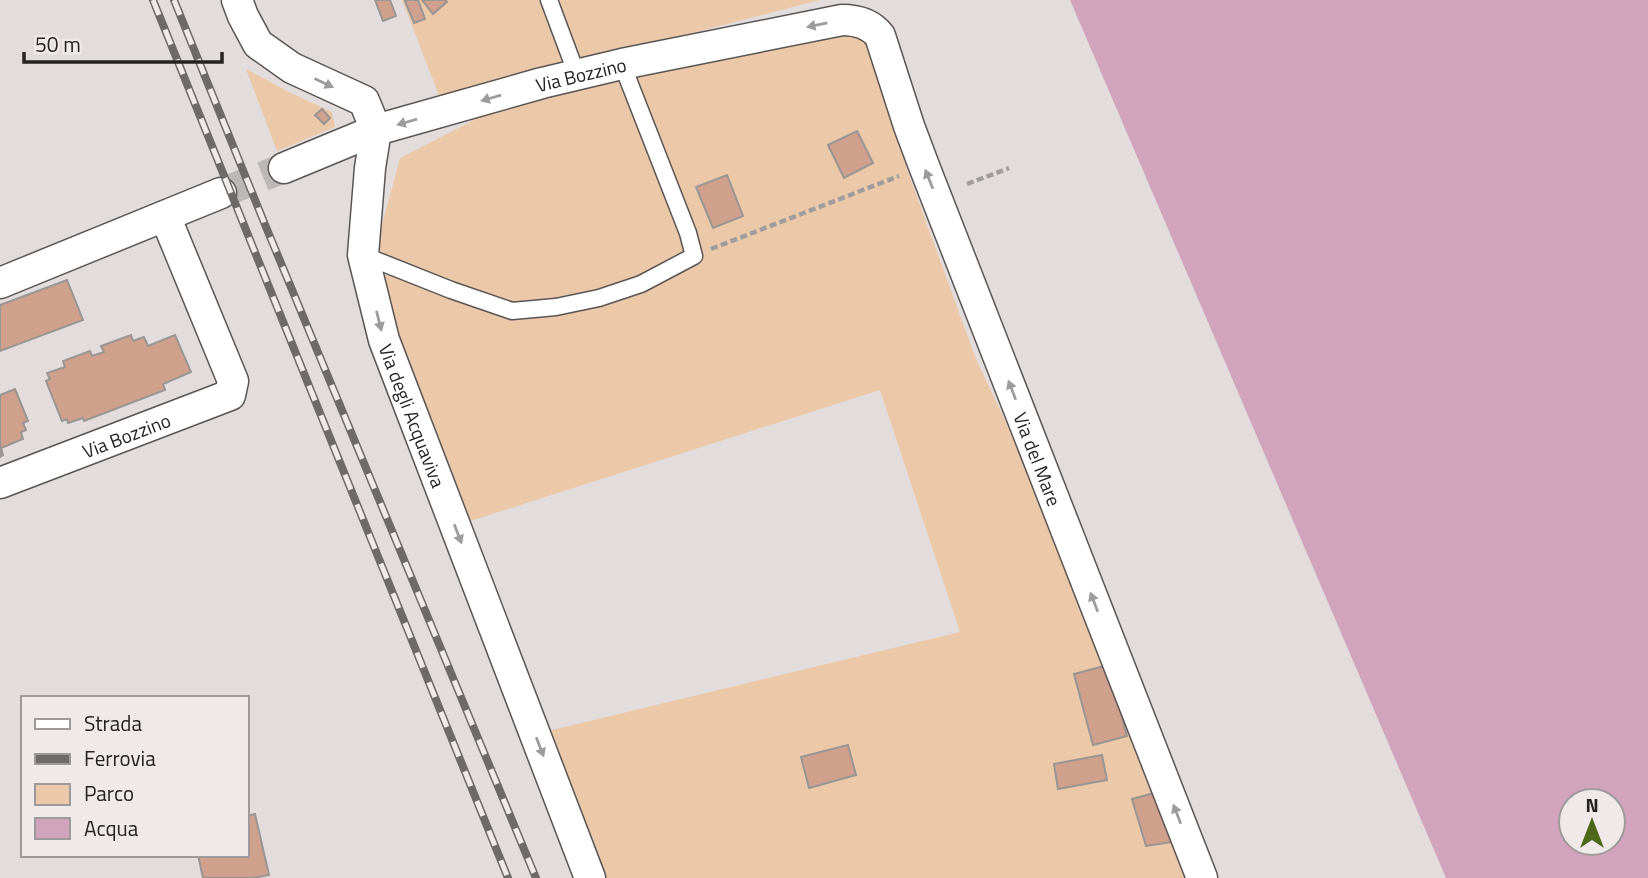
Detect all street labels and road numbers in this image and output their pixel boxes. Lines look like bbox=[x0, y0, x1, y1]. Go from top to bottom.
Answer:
street label: Via Bozzino bbox=[532, 49, 629, 99]
street label: Via degli Acquaviva bbox=[372, 339, 454, 492]
street label: Via Bozzino bbox=[78, 405, 174, 465]
street label: Via del Mare bbox=[1007, 408, 1070, 510]

